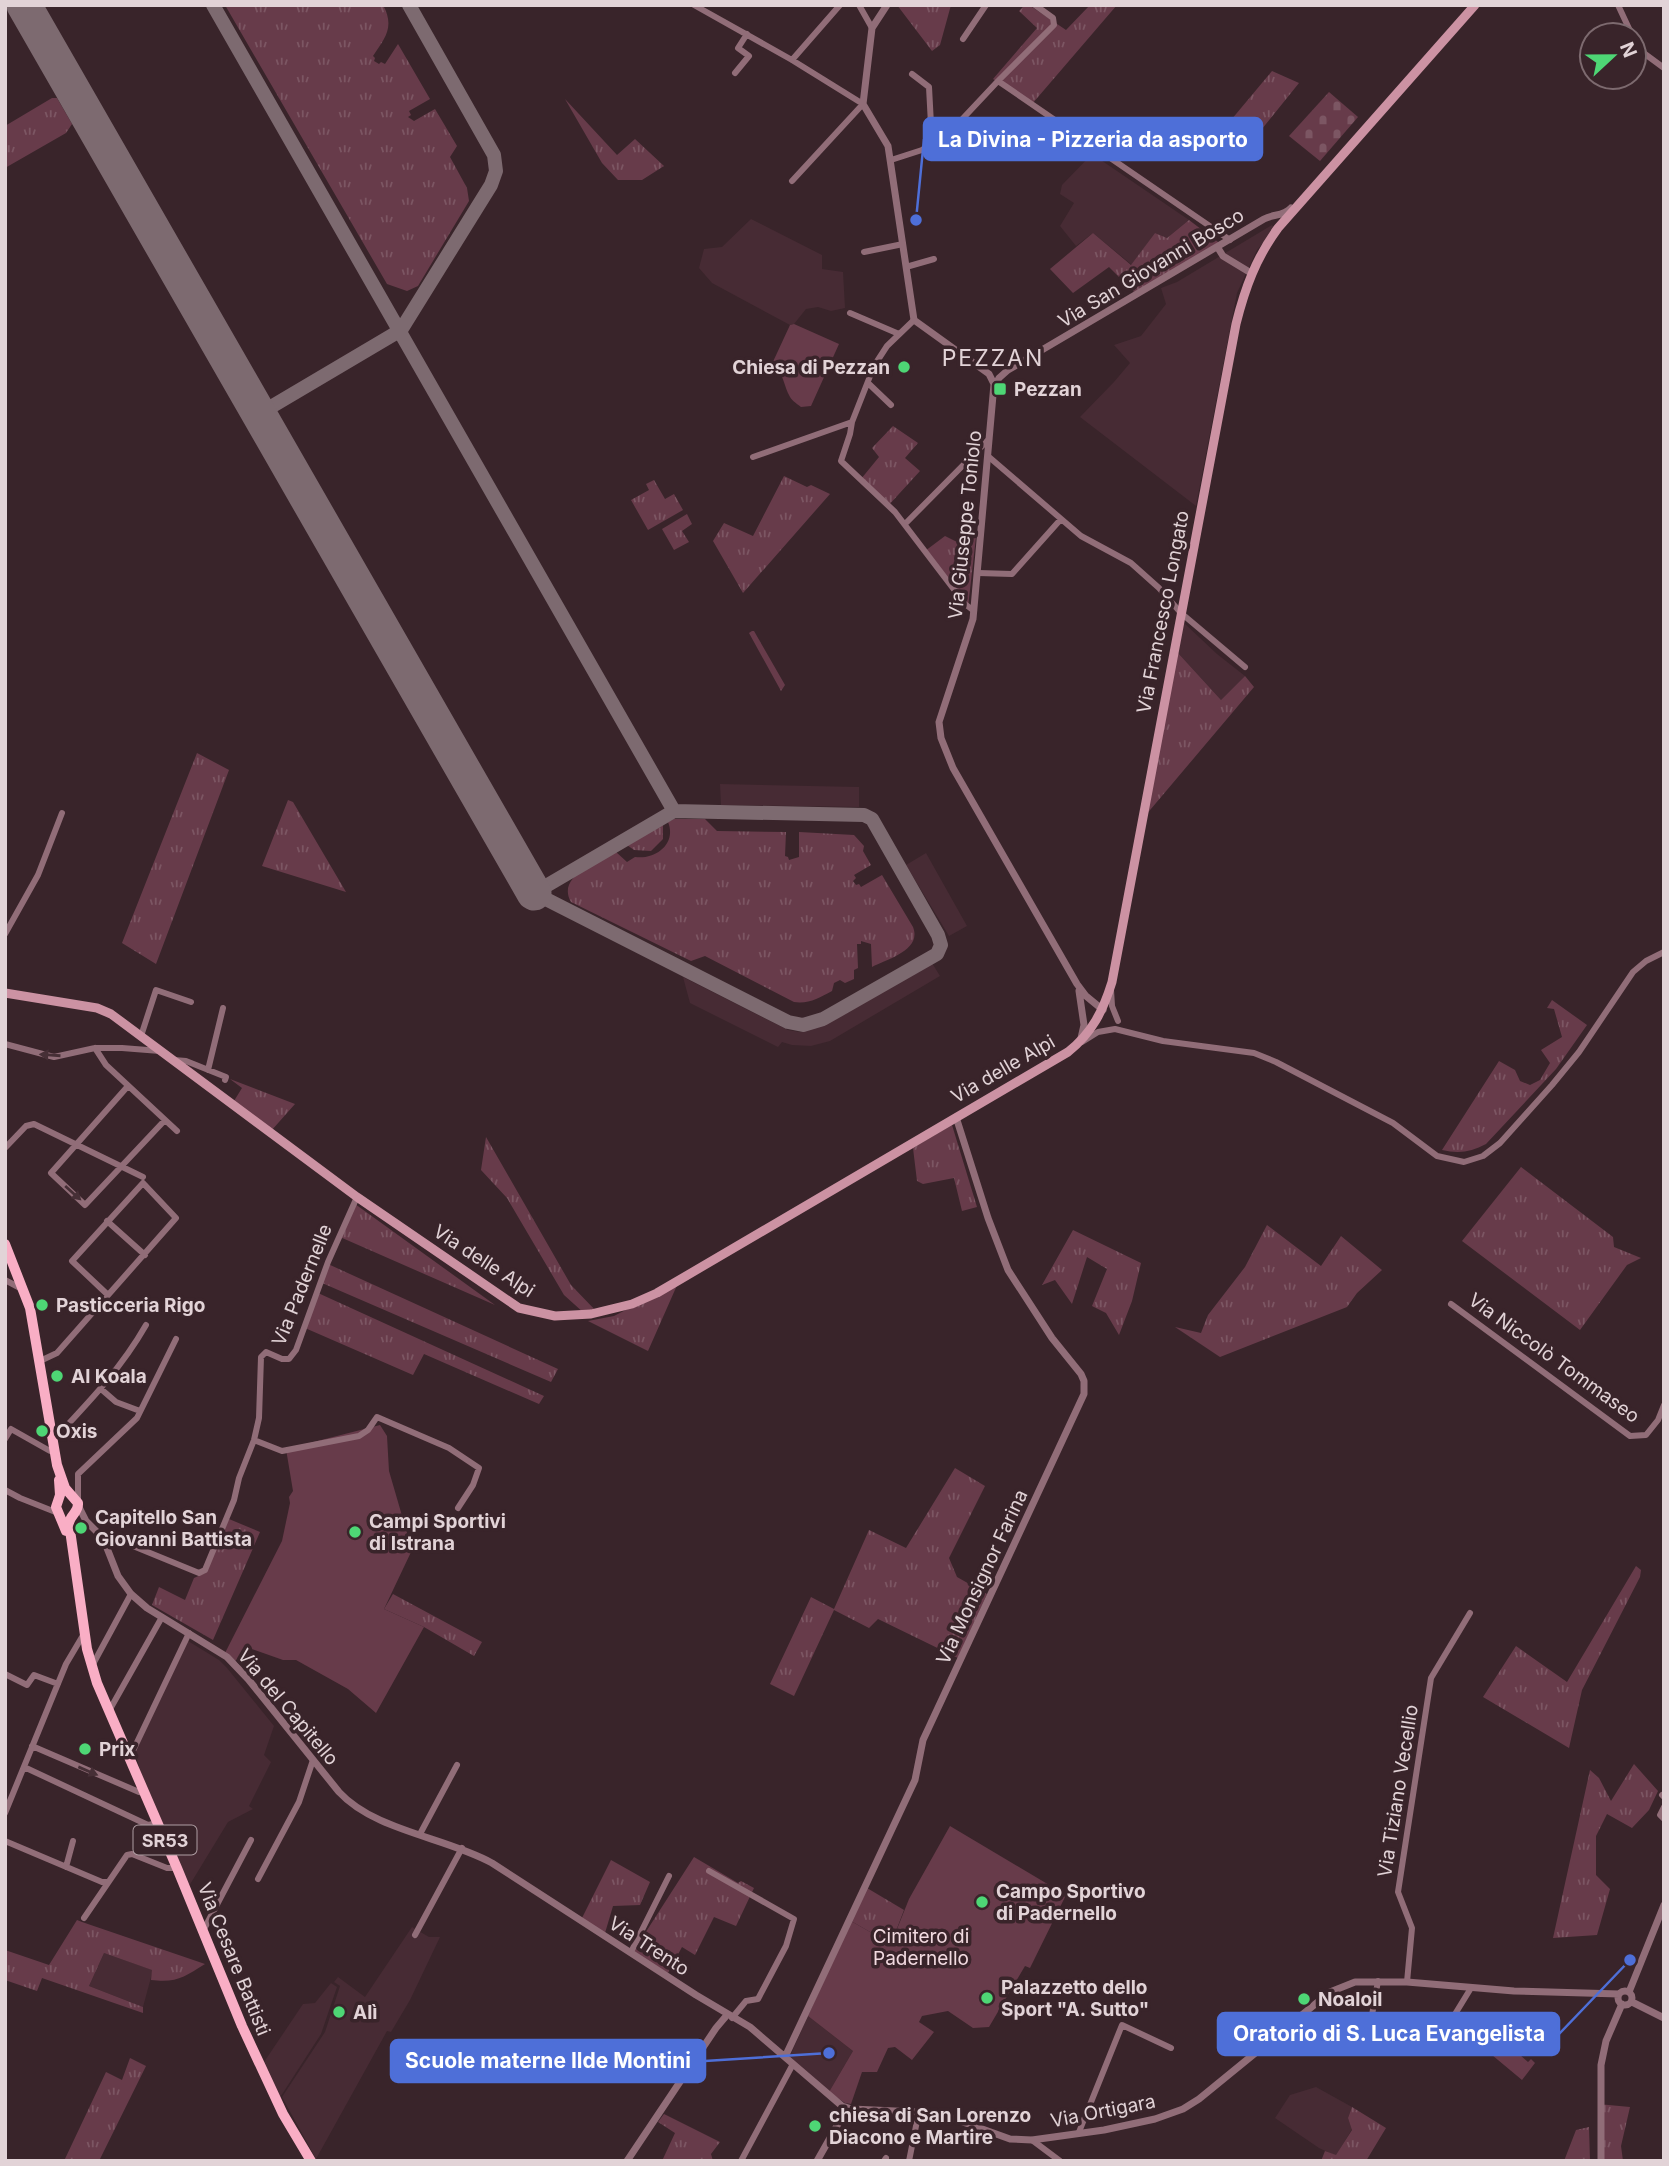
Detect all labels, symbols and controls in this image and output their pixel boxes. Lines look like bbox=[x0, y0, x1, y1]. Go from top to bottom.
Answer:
north arrow bbox=[1578, 21, 1648, 91]
text: N bbox=[1615, 39, 1642, 61]
callout: La Divina - Pizzeria da asporto bbox=[924, 118, 1262, 160]
text: La Divina - Pizzeria da asporto bbox=[938, 127, 1248, 152]
street label: Via San Giovanni Bosco bbox=[1054, 203, 1248, 333]
district label: PEZZAN bbox=[942, 344, 1044, 372]
place label: Chiesa di Pezzan bbox=[732, 356, 890, 379]
marker: Chiesa di Pezzan bbox=[896, 359, 912, 375]
place label: Pezzan bbox=[1014, 378, 1082, 401]
marker: Pezzan bbox=[992, 381, 1008, 397]
street label: Via Giuseppe Toniolo bbox=[944, 429, 986, 621]
street label: Via Francesco Longato bbox=[1132, 509, 1194, 715]
street label: Via delle Alpi bbox=[947, 1030, 1059, 1108]
one-way arrow bbox=[39, 1049, 61, 1060]
one-way arrow bbox=[64, 1185, 81, 1201]
street label: Via delle Alpi bbox=[429, 1220, 539, 1302]
street label: Via Padernelle bbox=[267, 1221, 337, 1349]
street label: Via Niccolò Tommaseo bbox=[1464, 1288, 1644, 1428]
place label: Pasticceria Rigo bbox=[56, 1294, 205, 1317]
marker: Pasticceria Rigo bbox=[34, 1297, 50, 1313]
place label: Al Koala bbox=[71, 1365, 147, 1388]
marker: Al Koala bbox=[49, 1368, 65, 1384]
place label: Oxis bbox=[56, 1420, 97, 1443]
marker: Oxis bbox=[34, 1423, 50, 1439]
street label: Via Monsignor Farina bbox=[931, 1486, 1033, 1668]
place label: Capitello San Giovanni Battista bbox=[95, 1506, 252, 1551]
place label: Campi Sportivi di Istrana bbox=[369, 1510, 506, 1555]
marker: Capitello San Giovanni Battista bbox=[73, 1520, 89, 1536]
marker: Campi Sportivi di Istrana bbox=[347, 1524, 363, 1540]
street label: Via del Capitello bbox=[233, 1644, 343, 1770]
street label: Via Tiziano Vecellio bbox=[1373, 1703, 1423, 1879]
place label: Prix bbox=[99, 1738, 135, 1761]
marker: Prix bbox=[77, 1741, 93, 1757]
one-way arrow bbox=[78, 1765, 99, 1776]
road number: SR53 bbox=[134, 1826, 196, 1854]
street label: Via Cesare Battisti bbox=[193, 1879, 275, 2039]
place label: Campo Sportivo di Padernello bbox=[996, 1880, 1146, 1925]
marker: Campo Sportivo di Padernello bbox=[974, 1894, 990, 1910]
street label: Via Trento bbox=[604, 1911, 694, 1981]
park label: Cimitero di Padernello bbox=[873, 1925, 969, 1970]
place label: Palazzetto dello Sport "A. Sutto" bbox=[1001, 1976, 1149, 2021]
place label: Noaloil bbox=[1318, 1988, 1382, 2011]
marker: Palazzetto dello Sport "A. Sutto" bbox=[979, 1990, 995, 2006]
marker: Noaloil bbox=[1296, 1991, 1312, 2007]
place label: Alì bbox=[353, 2001, 377, 2024]
marker: Alì bbox=[331, 2004, 347, 2020]
callout: Oratorio di S. Luca Evangelista bbox=[1218, 2013, 1559, 2055]
text: Oratorio di S. Luca Evangelista bbox=[1233, 2021, 1545, 2046]
callout: Scuole materne Ilde Montini bbox=[391, 2040, 705, 2082]
text: Scuole materne Ilde Montini bbox=[405, 2048, 691, 2073]
street label: Via Ortigara bbox=[1048, 2090, 1158, 2132]
place label: chiesa di San Lorenzo Diacono e Martire bbox=[829, 2104, 1031, 2149]
marker: chiesa di San Lorenzo Diacono e Martire bbox=[807, 2118, 823, 2134]

